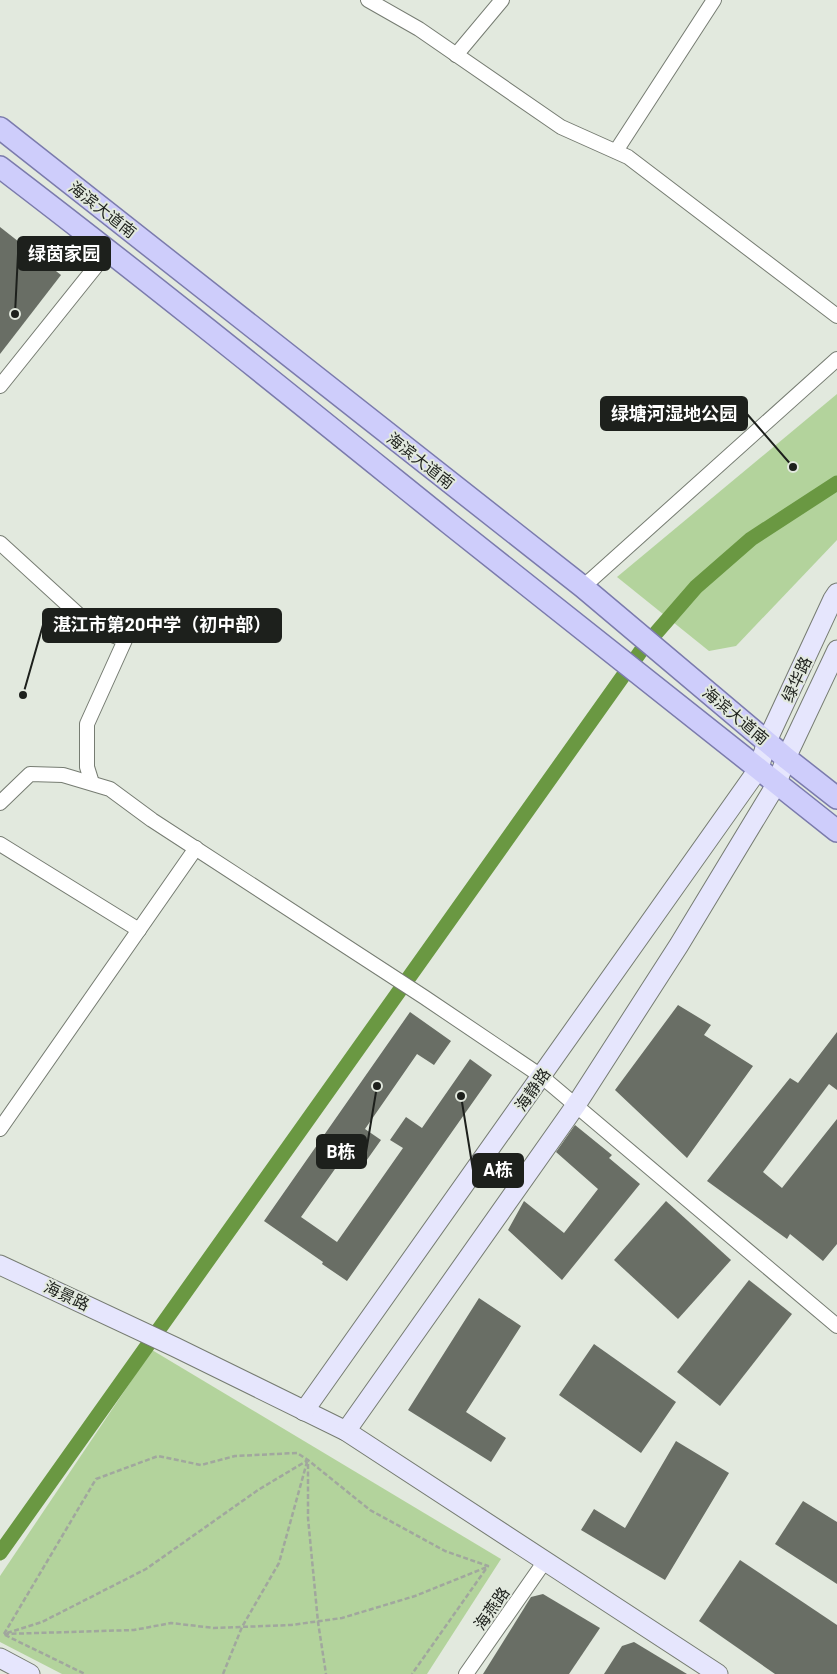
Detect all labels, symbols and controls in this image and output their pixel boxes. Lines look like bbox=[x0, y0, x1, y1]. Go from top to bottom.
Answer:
street label: 海滨大道南 bbox=[66, 177, 140, 241]
callout: 绿茵家园 bbox=[18, 237, 110, 270]
text: 绿茵家园 bbox=[28, 242, 100, 264]
callout: 绿塘河湿地公园 bbox=[601, 397, 747, 430]
text: 绿塘河湿地公园 bbox=[611, 402, 737, 424]
street label: 海滨大道南 bbox=[384, 428, 458, 492]
callout: 湛江市第20中学（初中部） bbox=[43, 609, 281, 642]
text: 湛江市第20中学（初中部） bbox=[53, 613, 271, 635]
street label: 绿华路 bbox=[777, 653, 815, 705]
street label: 海滨大道南 bbox=[699, 682, 773, 748]
street label: 海静路 bbox=[510, 1064, 554, 1114]
callout: B栋 bbox=[317, 1135, 366, 1168]
text: B栋 bbox=[326, 1140, 356, 1162]
callout: A栋 bbox=[473, 1154, 523, 1187]
text: A栋 bbox=[483, 1158, 513, 1180]
street label: 海景路 bbox=[41, 1276, 93, 1314]
street label: 海燕路 bbox=[469, 1583, 513, 1633]

